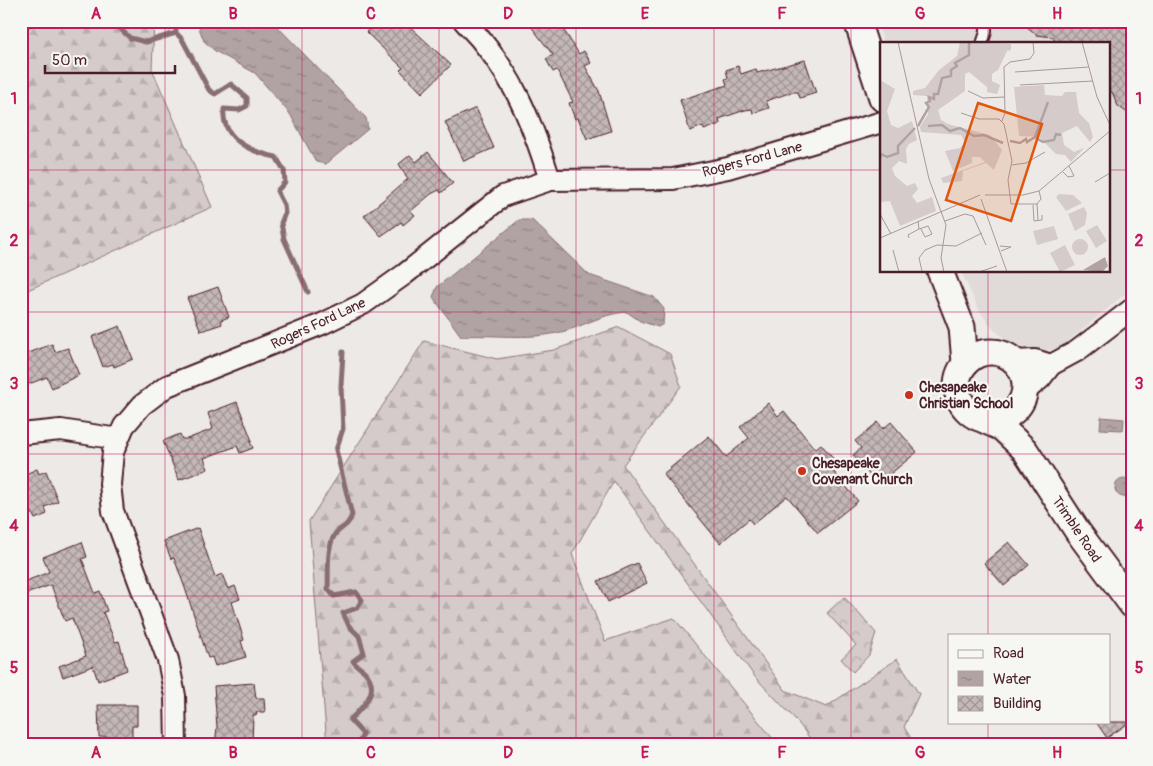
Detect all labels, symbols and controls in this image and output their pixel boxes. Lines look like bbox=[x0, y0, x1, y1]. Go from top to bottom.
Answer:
text: A bbox=[91, 4, 102, 24]
text: B bbox=[228, 4, 238, 24]
text: C bbox=[366, 4, 376, 24]
text: D bbox=[503, 4, 513, 24]
text: E bbox=[641, 4, 650, 24]
text: F bbox=[777, 4, 787, 24]
text: G bbox=[915, 4, 926, 24]
text: H bbox=[1052, 4, 1062, 24]
scale bar bbox=[45, 42, 175, 74]
inset map bbox=[880, 42, 1110, 272]
text: 50 m bbox=[52, 51, 87, 70]
text: 1 bbox=[11, 89, 17, 109]
text: 1 bbox=[1136, 89, 1142, 109]
street label: Rogers Ford Lane bbox=[700, 138, 804, 181]
text: 2 bbox=[10, 231, 19, 251]
text: 2 bbox=[1135, 231, 1144, 251]
street label: Rogers Ford Lane bbox=[268, 294, 368, 353]
text: 3 bbox=[10, 374, 19, 394]
text: 3 bbox=[1135, 374, 1144, 394]
place label: Chesapeake Christian School bbox=[919, 379, 1013, 412]
marker: Chesapeake Christian School bbox=[903, 389, 915, 401]
place label: Chesapeake Covenant Church bbox=[812, 455, 913, 488]
marker: Chesapeake Covenant Church bbox=[796, 465, 808, 477]
street label: Trimble Road bbox=[1048, 493, 1105, 566]
text: 4 bbox=[9, 516, 19, 536]
text: 4 bbox=[1134, 516, 1144, 536]
legend bbox=[948, 634, 1110, 724]
text: Road bbox=[993, 644, 1024, 663]
text: 5 bbox=[10, 658, 19, 678]
text: 5 bbox=[1135, 658, 1144, 678]
text: Water bbox=[993, 670, 1032, 689]
text: Building bbox=[993, 694, 1041, 713]
text: A bbox=[91, 743, 102, 763]
text: B bbox=[228, 743, 238, 763]
text: C bbox=[366, 743, 376, 763]
text: D bbox=[503, 743, 513, 763]
text: E bbox=[641, 743, 650, 763]
text: F bbox=[777, 743, 787, 763]
text: G bbox=[915, 743, 926, 763]
text: H bbox=[1052, 743, 1062, 763]

